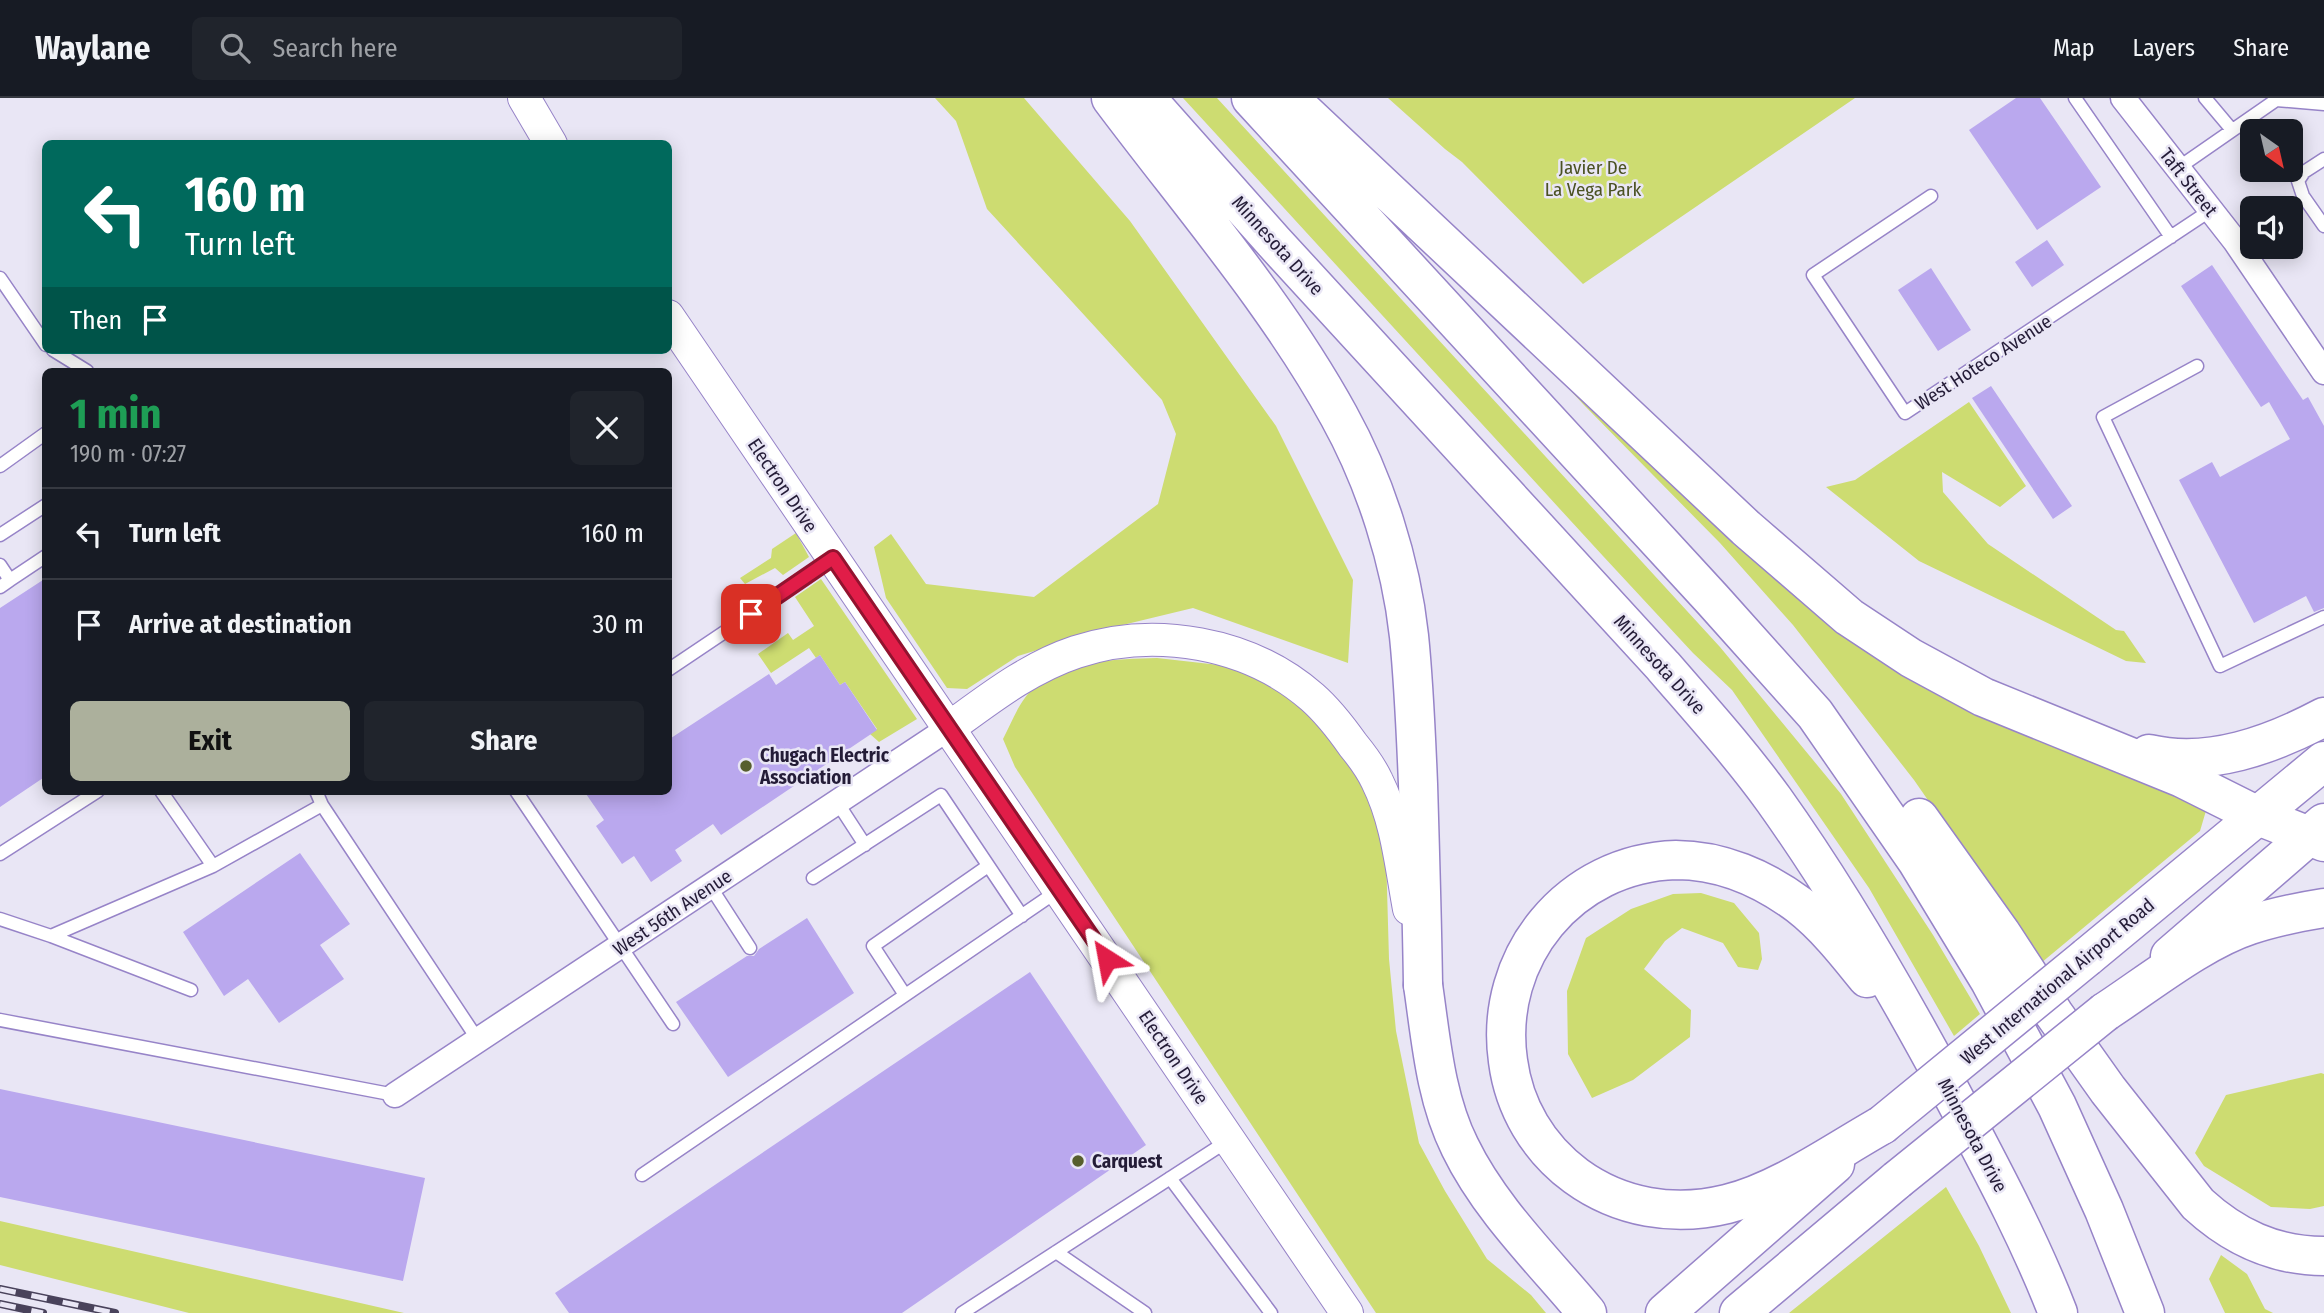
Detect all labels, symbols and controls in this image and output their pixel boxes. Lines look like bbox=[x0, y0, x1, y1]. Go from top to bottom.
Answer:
search box bbox=[192, 17, 682, 80]
text: Waylane bbox=[35, 28, 150, 68]
icon: search bbox=[216, 29, 254, 67]
text: Search here bbox=[272, 33, 398, 64]
text: Map bbox=[2053, 34, 2095, 62]
text: Layers bbox=[2133, 34, 2195, 62]
text: Share bbox=[2233, 34, 2289, 62]
north arrow bbox=[2240, 119, 2303, 182]
map controls bbox=[2240, 119, 2303, 259]
street label: Taft Street bbox=[2155, 144, 2223, 222]
park label: Javier De La Vega Park bbox=[1545, 156, 1642, 201]
text: 160 m bbox=[185, 165, 306, 224]
icon: left bbox=[70, 168, 161, 259]
street label: Minnesota Drive bbox=[1227, 191, 1328, 300]
button: sound bbox=[2240, 196, 2303, 259]
text: Turn left bbox=[185, 225, 295, 263]
icon: arrive bbox=[136, 301, 174, 339]
text: Then bbox=[70, 305, 122, 336]
street label: West Hoteco Avenue bbox=[1911, 310, 2056, 415]
text: 1 min bbox=[70, 389, 161, 439]
button: close bbox=[570, 391, 644, 465]
street label: Electron Drive bbox=[743, 434, 822, 537]
text: 190 m · 07:27 bbox=[70, 440, 186, 468]
icon: left bbox=[70, 515, 108, 553]
text: Turn left bbox=[129, 518, 221, 549]
text: 160 m bbox=[581, 518, 644, 549]
pin bbox=[721, 584, 781, 644]
icon: arrive bbox=[732, 595, 770, 633]
icon: arrive bbox=[70, 606, 108, 644]
text: Arrive at destination bbox=[129, 609, 352, 640]
text: 30 m bbox=[593, 609, 644, 640]
street label: Minnesota Drive bbox=[1609, 610, 1710, 719]
button: Exit bbox=[70, 701, 350, 781]
button: Share bbox=[364, 701, 644, 781]
place label: Chugach Electric Association bbox=[759, 744, 890, 789]
marker: Chugach Electric Association bbox=[738, 758, 754, 774]
street label: West 56th Avenue bbox=[609, 864, 736, 961]
street label: West International Airport Road bbox=[1956, 893, 2159, 1069]
position arrow bbox=[1070, 922, 1144, 996]
street label: Electron Drive bbox=[1134, 1006, 1213, 1109]
street label: Minnesota Drive bbox=[1933, 1074, 2012, 1196]
place label: Carquest bbox=[1092, 1150, 1163, 1173]
marker: Carquest bbox=[1070, 1153, 1086, 1169]

